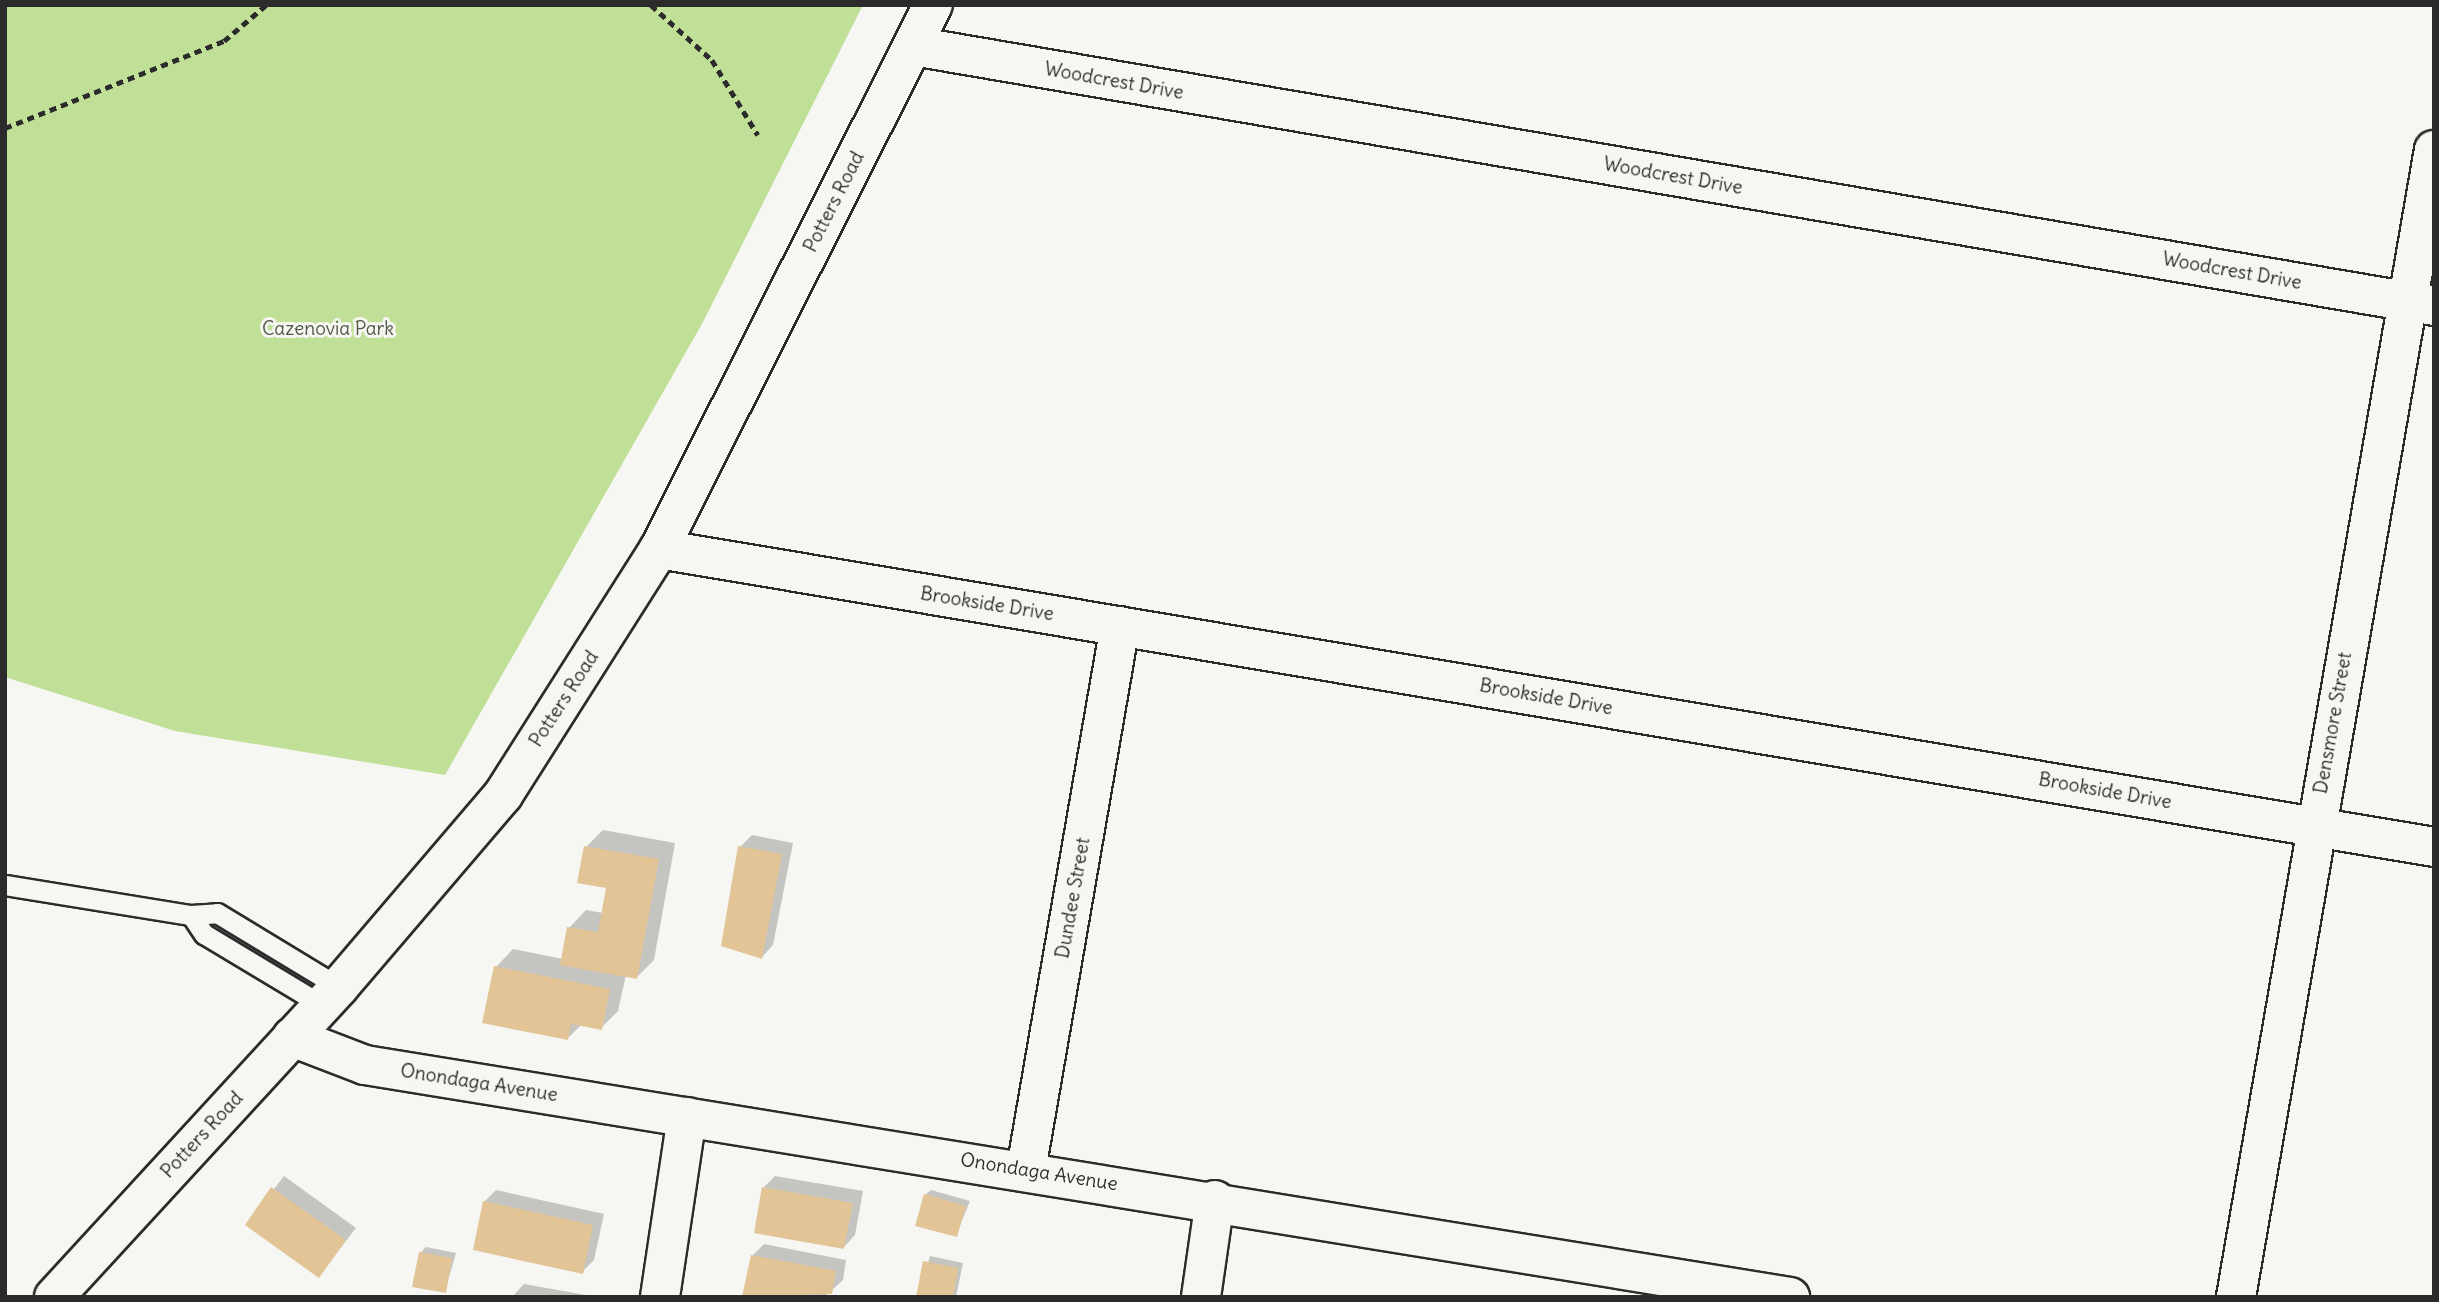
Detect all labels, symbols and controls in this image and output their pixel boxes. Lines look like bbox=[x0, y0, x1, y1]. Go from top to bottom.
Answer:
street label: Woodcrest Drive bbox=[1043, 58, 1185, 104]
street label: Potters Road bbox=[799, 148, 869, 256]
street label: Woodcrest Drive bbox=[1602, 153, 1744, 199]
street label: Woodcrest Drive bbox=[2161, 248, 2303, 294]
park label: Cazenovia Park bbox=[262, 318, 394, 340]
street label: Brookside Drive bbox=[919, 582, 1055, 626]
street label: Potters Road bbox=[525, 647, 603, 751]
street label: Densmore Street bbox=[2309, 650, 2357, 796]
street label: Brookside Drive bbox=[1478, 674, 1614, 720]
street label: Brookside Drive bbox=[2037, 768, 2173, 814]
street label: Dundee Street bbox=[1051, 836, 1095, 960]
street label: Onondaga Avenue bbox=[399, 1059, 559, 1107]
street label: Potters Road bbox=[156, 1087, 248, 1183]
street label: Onondaga Avenue bbox=[959, 1148, 1119, 1196]

